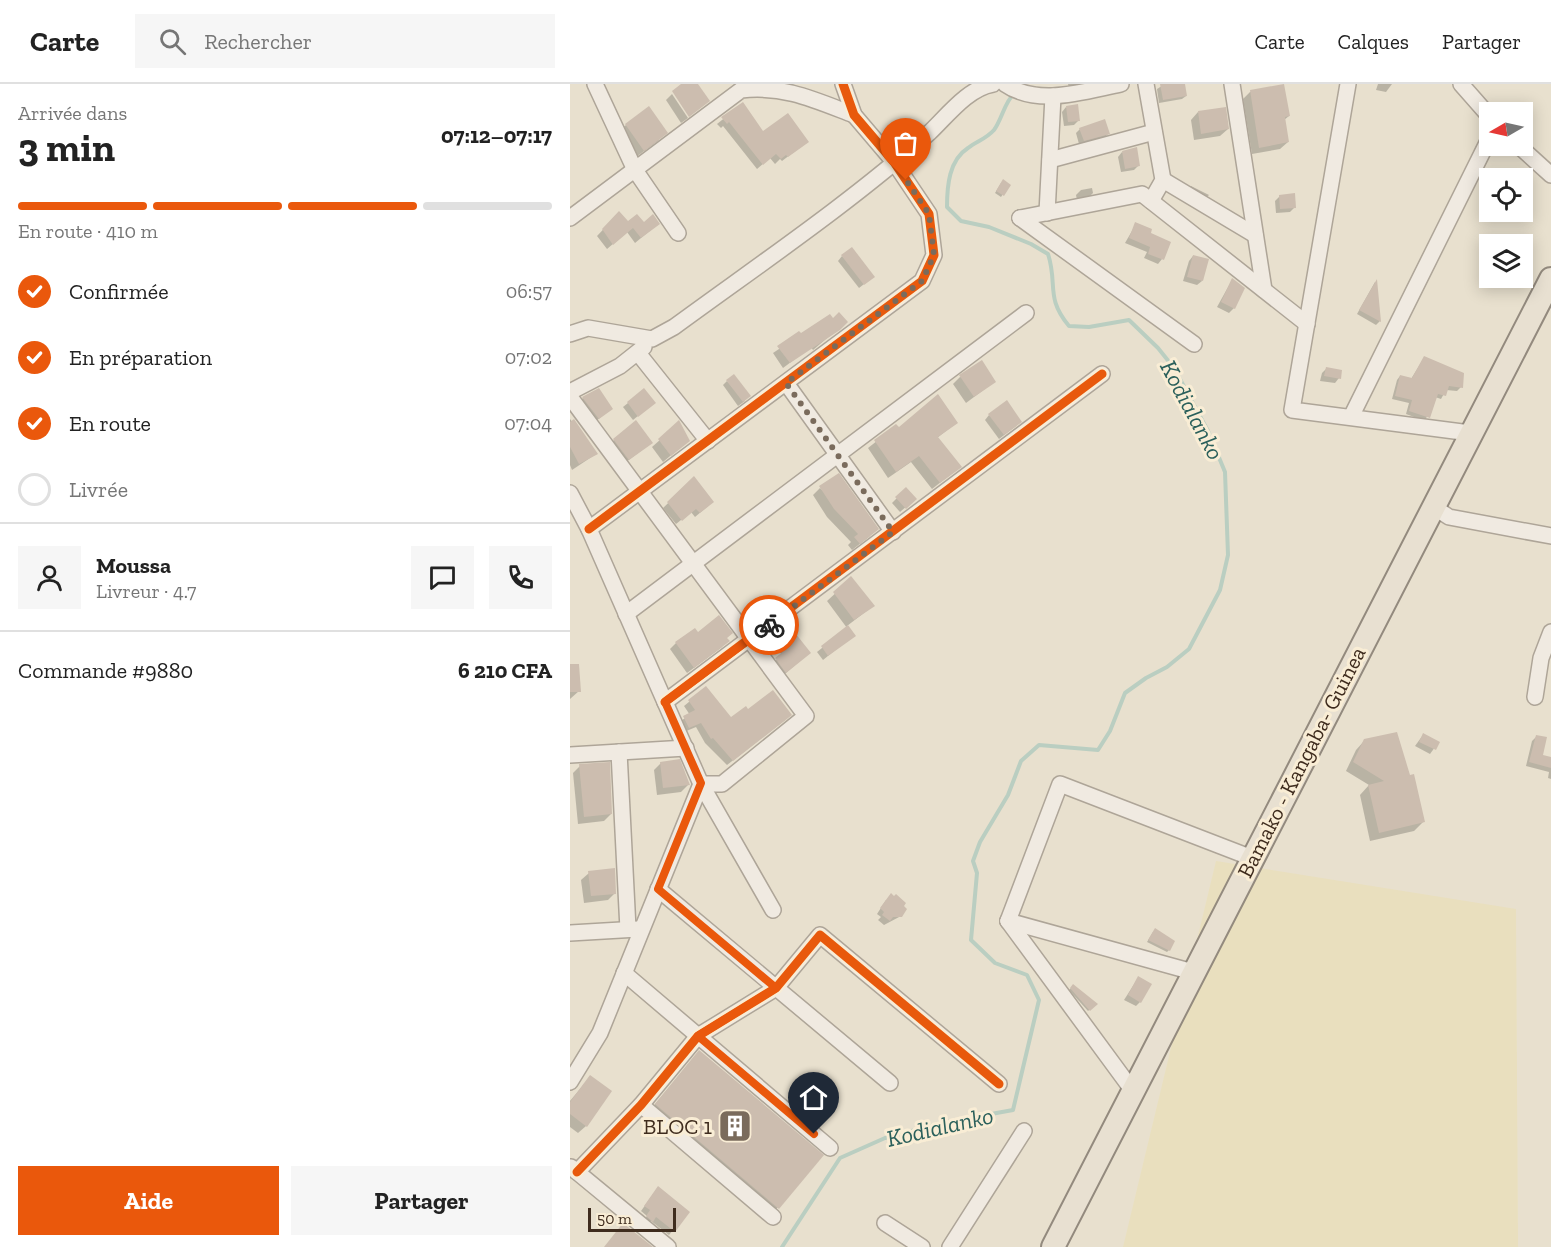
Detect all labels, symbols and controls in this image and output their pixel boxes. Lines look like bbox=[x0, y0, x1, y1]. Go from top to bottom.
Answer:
search box bbox=[135, 14, 555, 68]
text: Carte bbox=[30, 25, 99, 58]
icon: search bbox=[156, 25, 189, 58]
text: Rechercher bbox=[204, 28, 312, 55]
text: Carte bbox=[1254, 29, 1305, 54]
text: Calques bbox=[1338, 29, 1409, 54]
text: Partager bbox=[1442, 29, 1521, 54]
text: Arrivée dans bbox=[18, 101, 127, 125]
north arrow bbox=[1479, 102, 1533, 156]
map controls bbox=[1479, 102, 1533, 288]
pin bbox=[880, 118, 931, 180]
text: 07:12–07:17 bbox=[441, 122, 552, 149]
text: 3 min bbox=[18, 124, 115, 171]
icon: bag bbox=[889, 127, 922, 160]
button: locate bbox=[1479, 168, 1533, 222]
text: En route · 410 m bbox=[18, 219, 158, 243]
button: layers bbox=[1479, 234, 1533, 288]
icon: check bbox=[18, 275, 51, 308]
text: Confirmée bbox=[69, 278, 169, 305]
text: 06:57 bbox=[506, 279, 552, 303]
icon: check bbox=[18, 341, 51, 374]
text: En préparation bbox=[69, 344, 212, 371]
text: 07:02 bbox=[505, 345, 552, 369]
water label: Kodialanko bbox=[1154, 355, 1231, 465]
icon: check bbox=[18, 407, 51, 440]
text: En route bbox=[69, 410, 151, 437]
text: 07:04 bbox=[504, 411, 552, 435]
text: Livrée bbox=[69, 476, 128, 503]
button: person bbox=[18, 546, 81, 609]
button: chat bbox=[411, 546, 474, 609]
button: phone bbox=[489, 546, 552, 609]
text: Moussa bbox=[96, 552, 171, 579]
text: Livreur · 4.7 bbox=[96, 579, 196, 603]
courier bbox=[739, 595, 799, 655]
icon: bike bbox=[753, 609, 786, 642]
street label: Bamako - Kangaba- Guinea bbox=[1231, 642, 1372, 882]
text: Commande #9880 bbox=[18, 657, 193, 684]
text: 6 210 CFA bbox=[458, 657, 552, 684]
pin bbox=[788, 1072, 839, 1134]
icon: home bbox=[797, 1081, 830, 1114]
water label: Kodialanko bbox=[884, 1100, 996, 1153]
building icon: BLOC 1 bbox=[717, 1108, 753, 1144]
place label: BLOC 1 bbox=[643, 1113, 713, 1140]
button: Aide bbox=[18, 1166, 279, 1235]
button: Partager bbox=[291, 1166, 552, 1235]
scale bar bbox=[588, 1205, 676, 1232]
text: 50 m bbox=[597, 1209, 632, 1228]

